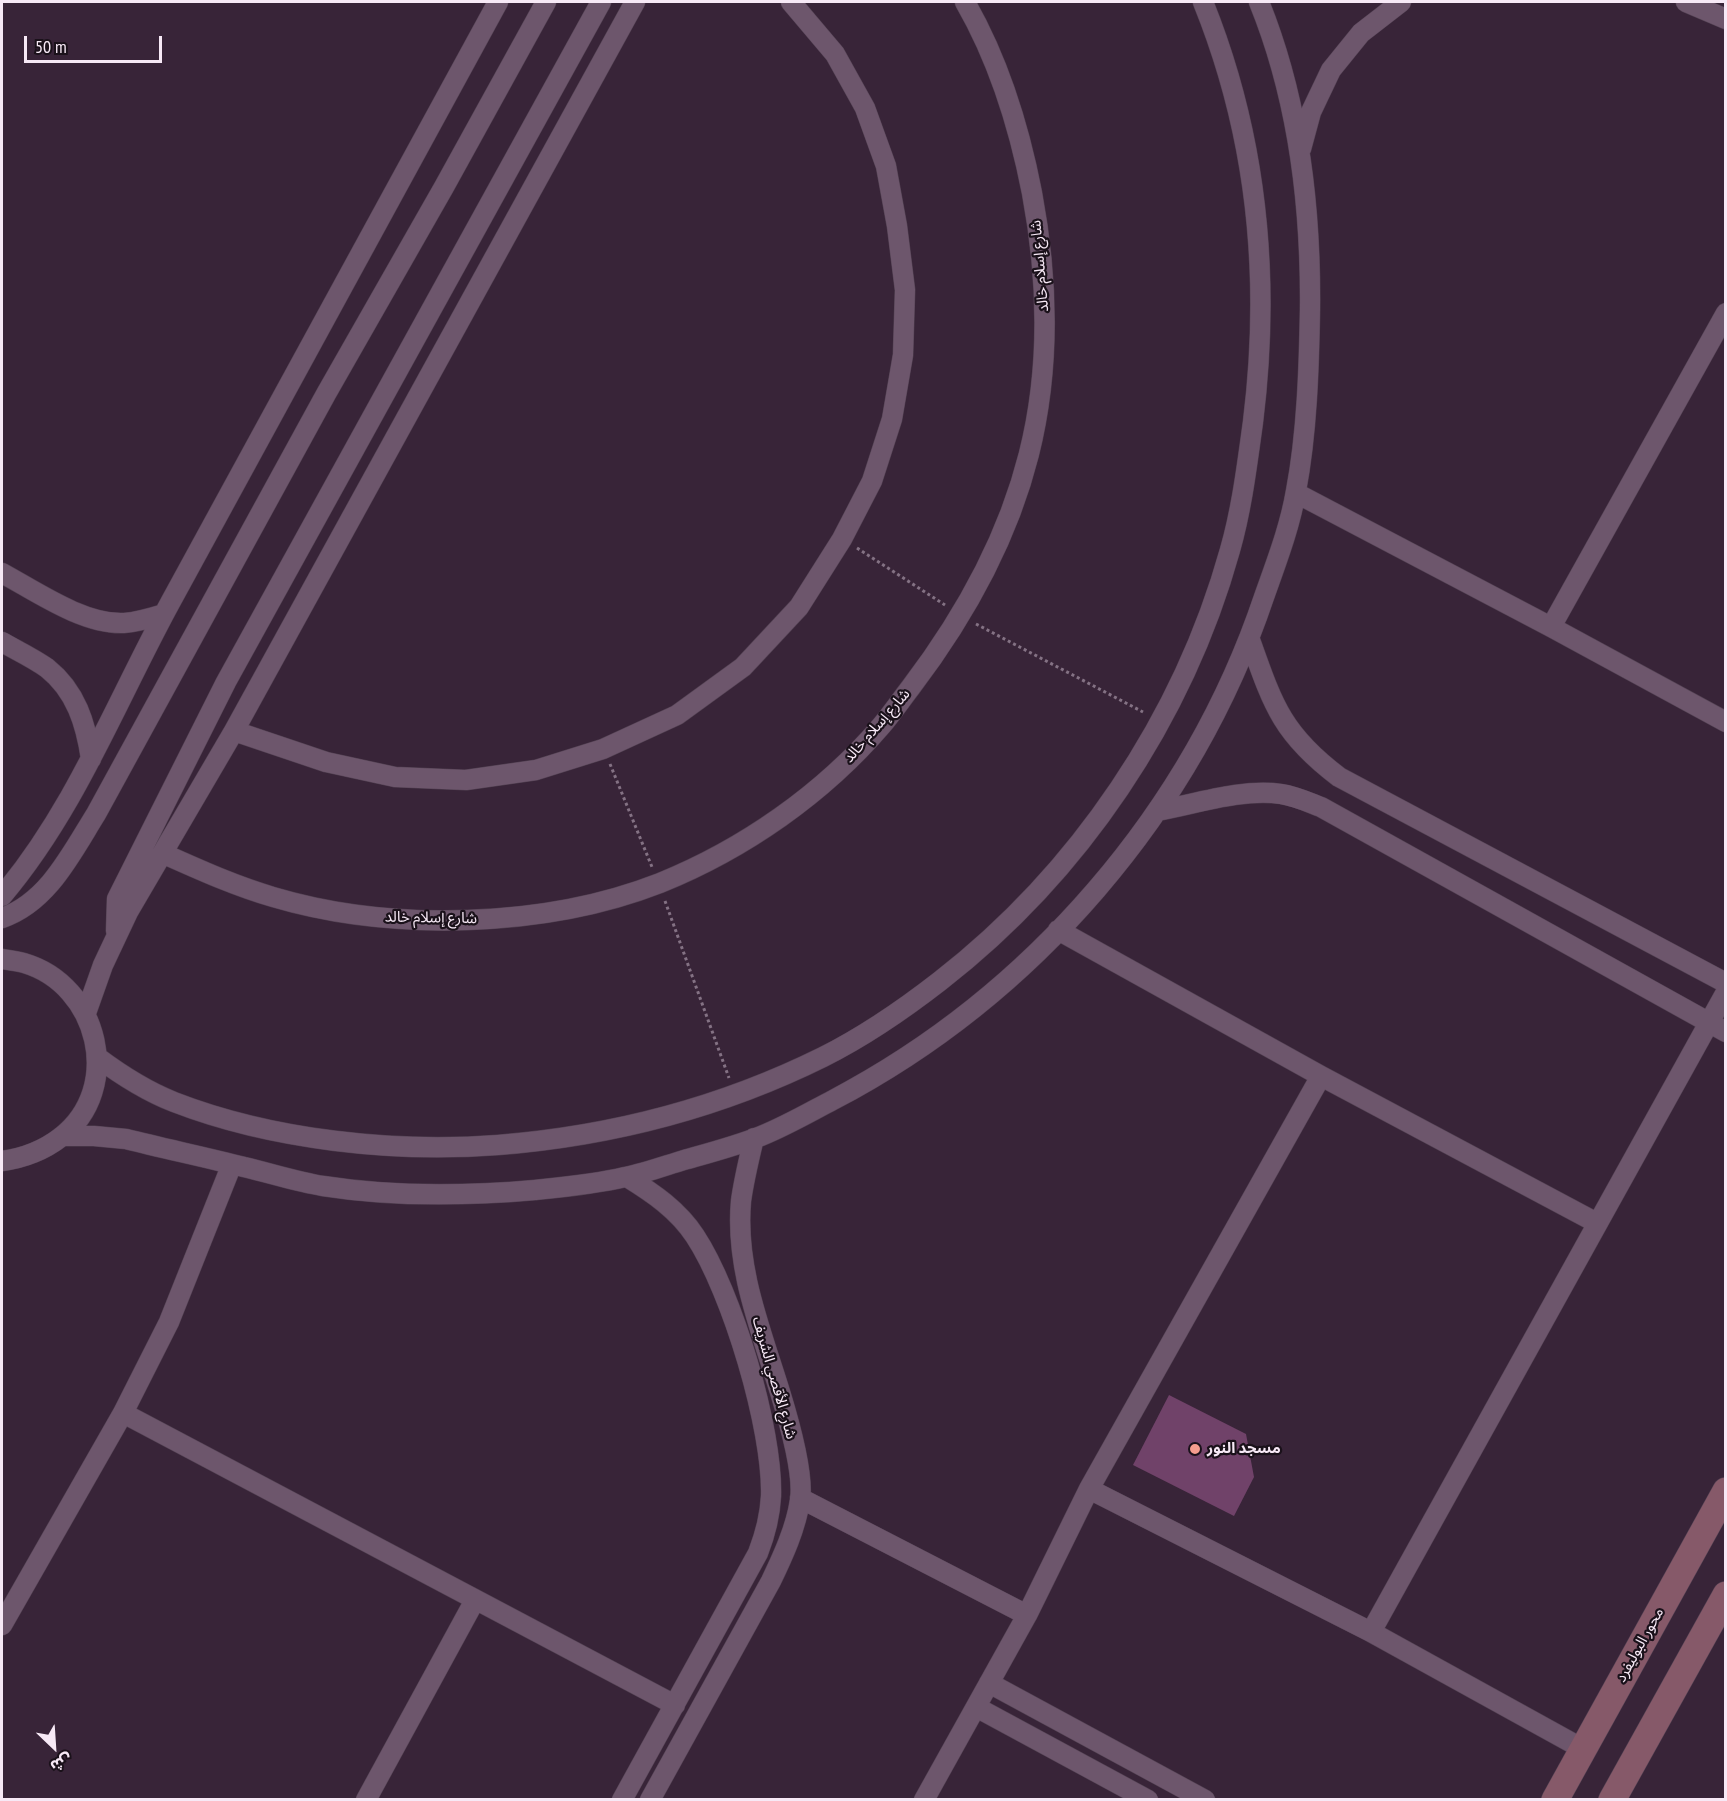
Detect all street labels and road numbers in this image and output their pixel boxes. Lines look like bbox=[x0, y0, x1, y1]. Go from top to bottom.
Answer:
street label: شارع إسلام خالد bbox=[1027, 219, 1053, 313]
street label: شارع إسلام خالد bbox=[840, 685, 914, 767]
street label: شارع إسلام خالد bbox=[385, 908, 477, 928]
street label: شارع الأقصي الشريف bbox=[748, 1315, 800, 1441]
street label: محور البوليفرد bbox=[1612, 1605, 1668, 1685]

